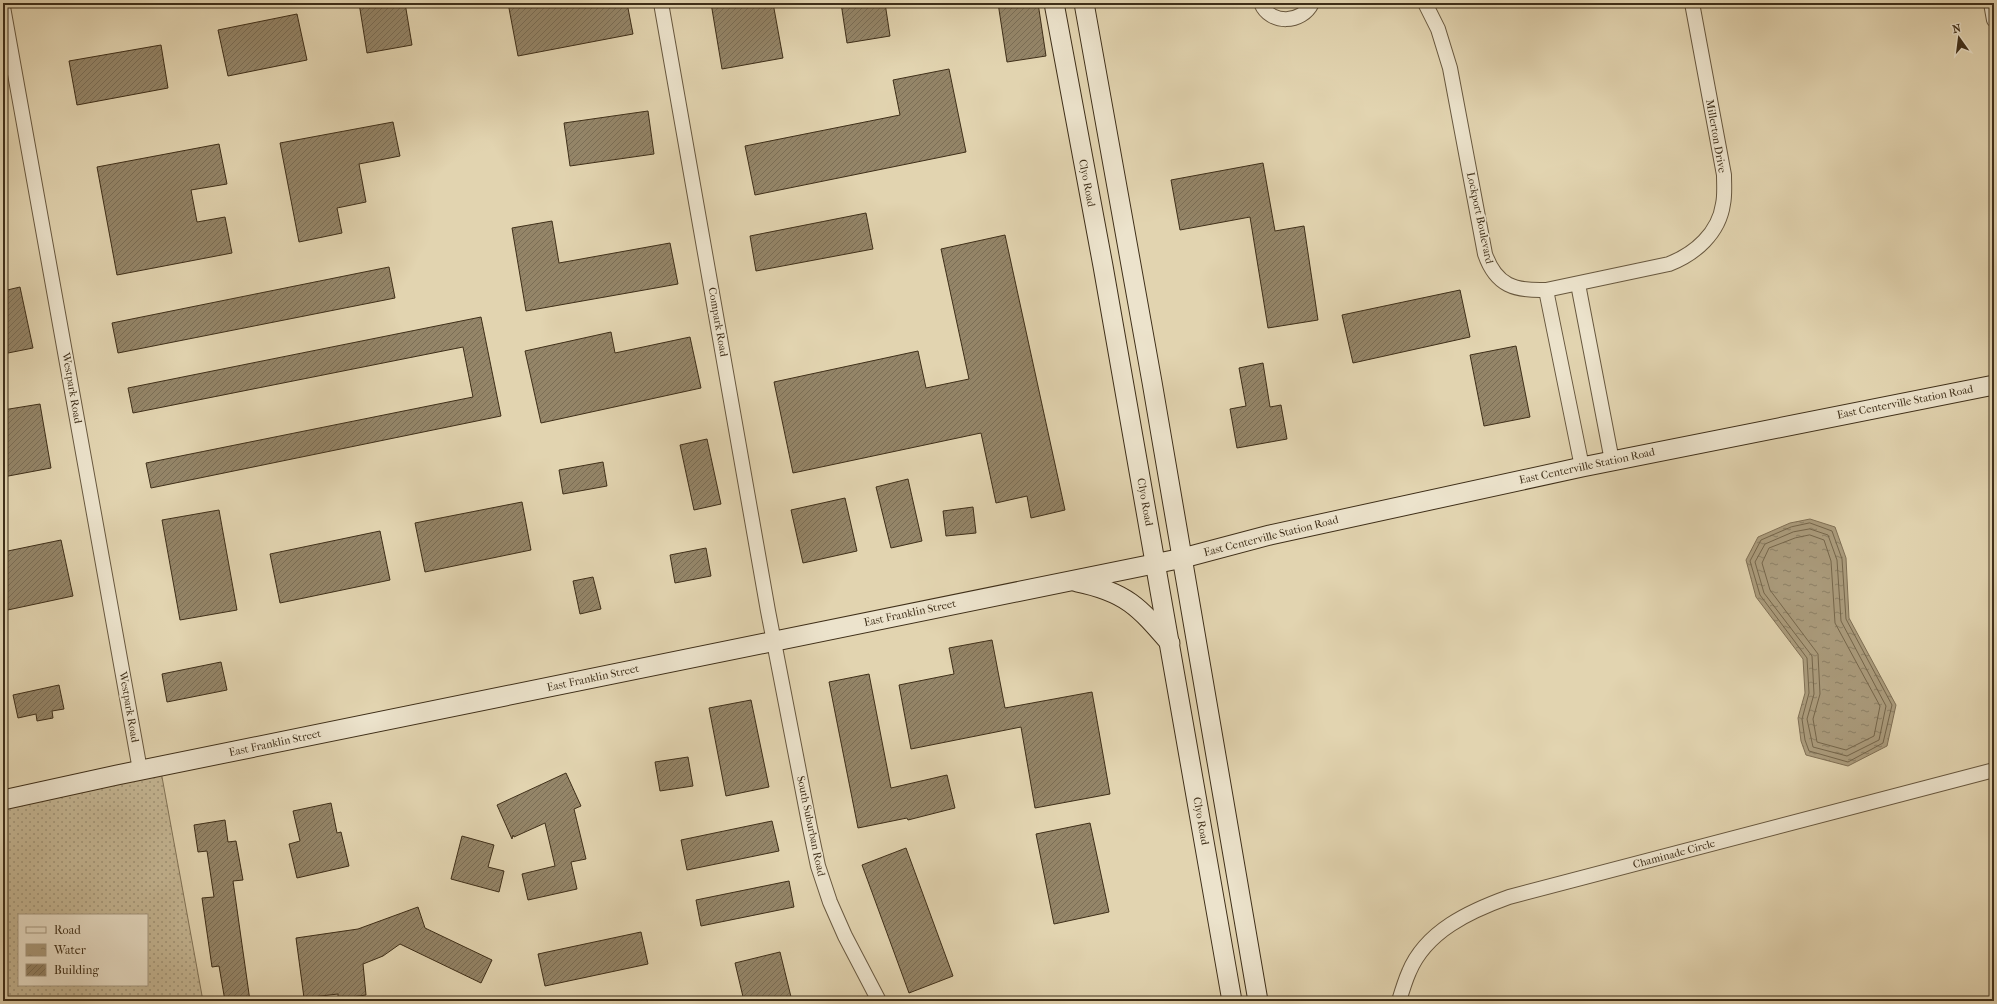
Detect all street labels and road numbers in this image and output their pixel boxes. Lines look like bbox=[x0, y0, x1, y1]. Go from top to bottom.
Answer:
street label: Millerton Drive bbox=[1703, 98, 1729, 174]
street label: Clyo Road bbox=[1076, 158, 1098, 209]
street label: Lockport Boulevard bbox=[1464, 171, 1496, 266]
street label: Compark Road bbox=[706, 286, 731, 359]
street label: Westpark Road bbox=[59, 351, 85, 425]
street label: East Centerville Station Road bbox=[1836, 382, 1975, 422]
street label: East Centerville Station Road bbox=[1518, 445, 1657, 487]
street label: Clyo Road bbox=[1134, 477, 1156, 528]
street label: East Centerville Station Road bbox=[1202, 513, 1341, 559]
street label: East Franklin Street bbox=[863, 597, 957, 629]
street label: East Franklin Street bbox=[546, 662, 640, 694]
street label: Westpark Road bbox=[116, 670, 142, 744]
street label: East Franklin Street bbox=[228, 727, 322, 759]
street label: South Suburban Road bbox=[794, 775, 828, 878]
street label: Clyo Road bbox=[1190, 796, 1212, 847]
street label: Chaminade Circle bbox=[1631, 837, 1717, 871]

